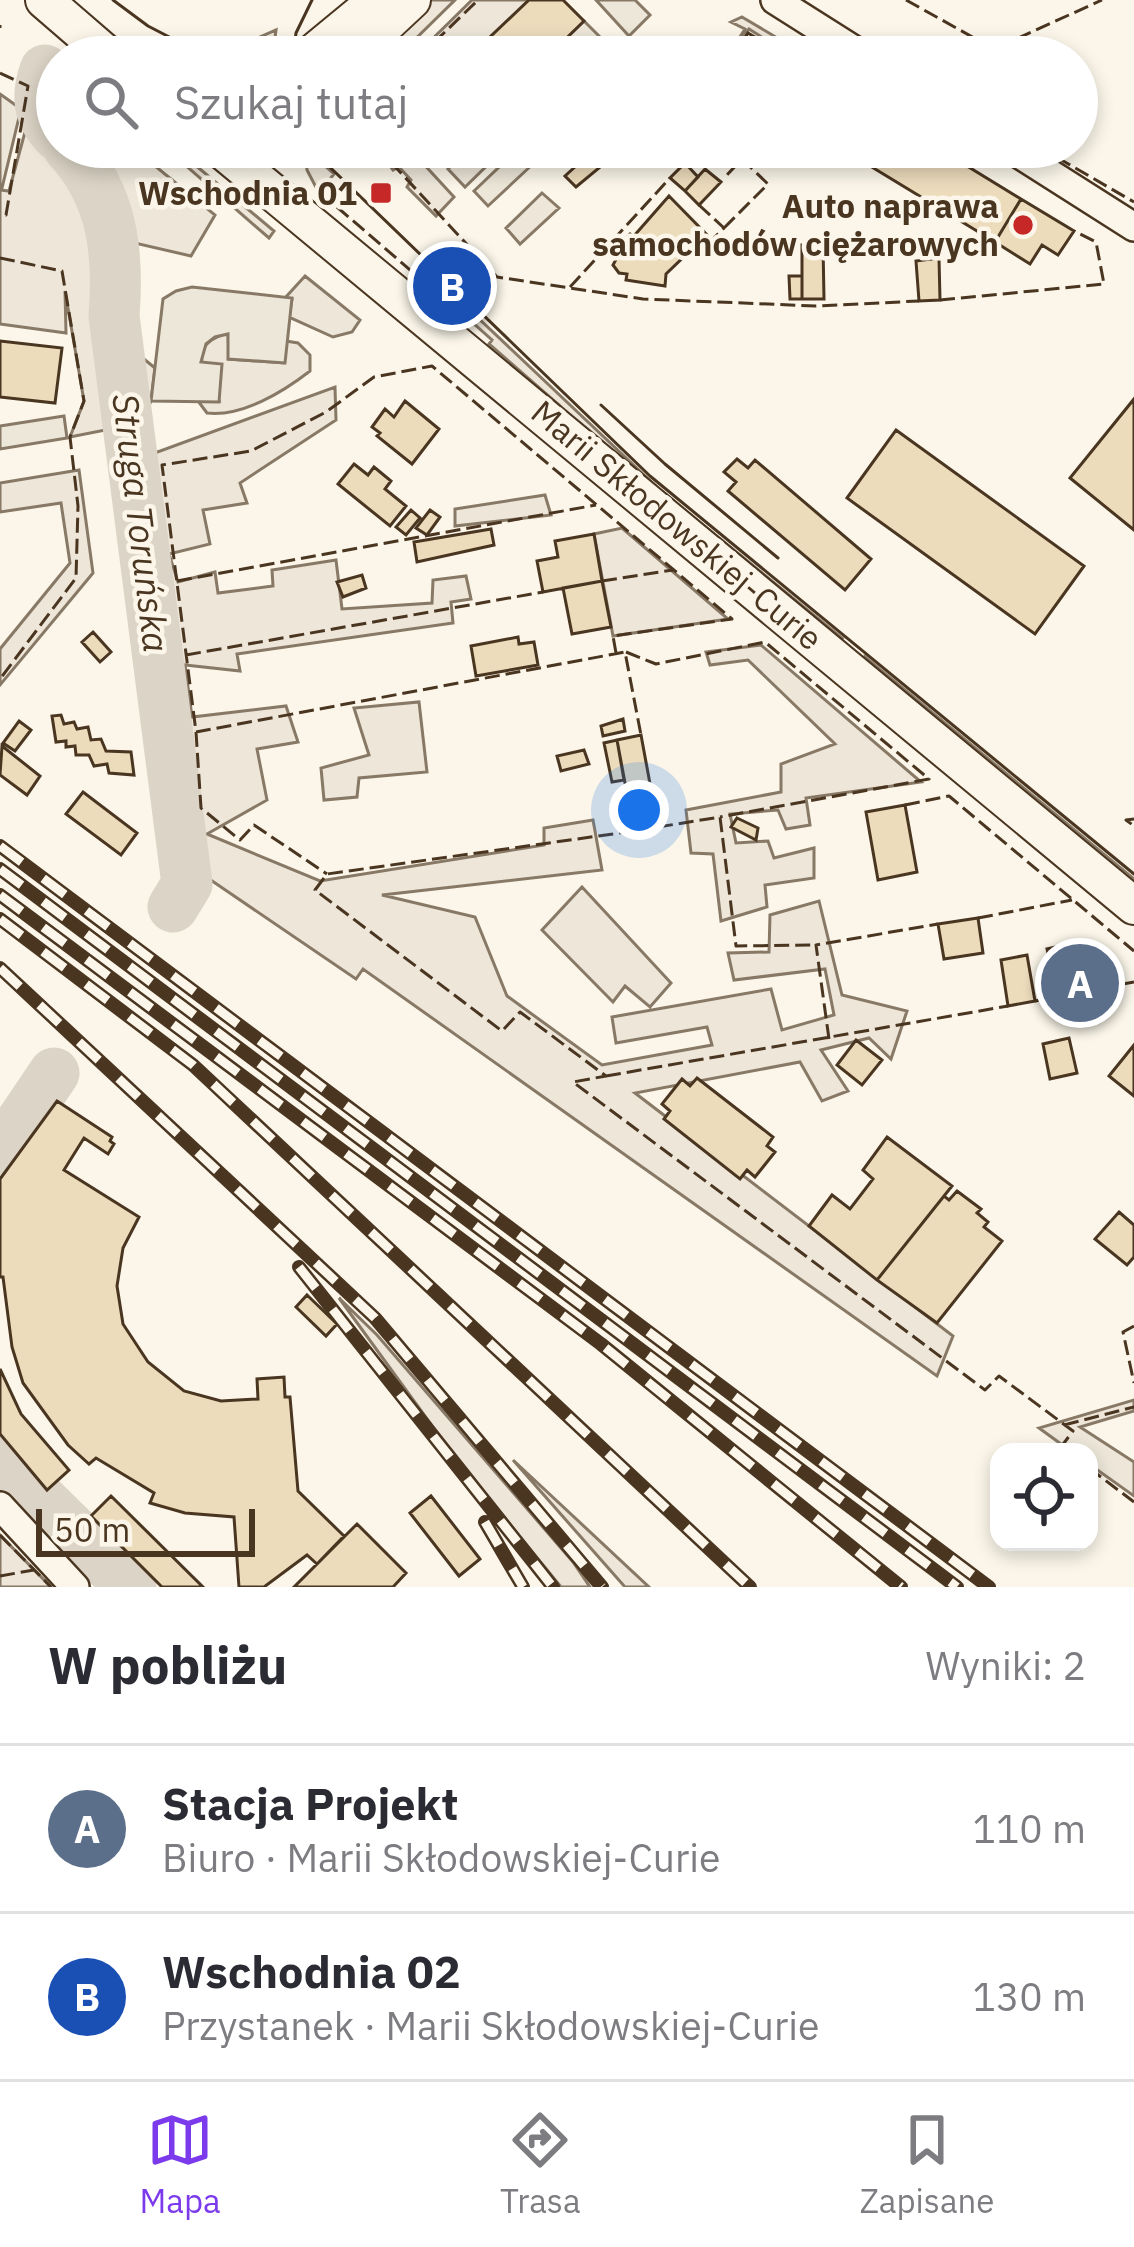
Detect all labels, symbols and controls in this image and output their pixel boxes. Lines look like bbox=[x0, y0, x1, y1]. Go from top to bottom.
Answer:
search box bbox=[36, 36, 1098, 168]
icon: search bbox=[78, 69, 144, 135]
text: Szukaj tutaj bbox=[174, 73, 408, 131]
place label: Wschodnia 01 bbox=[138, 171, 357, 214]
marker: Wschodnia 01 bbox=[368, 180, 394, 206]
place label: Auto naprawa samochodów ciężarowych bbox=[592, 184, 999, 265]
marker: Auto naprawa samochodów ciężarowych bbox=[1010, 212, 1036, 238]
pin: B bbox=[413, 241, 491, 331]
street label: Marii Skłodowskiej-Curie bbox=[523, 390, 832, 659]
water label: Struga Toruńska bbox=[102, 391, 181, 655]
your location bbox=[609, 780, 669, 840]
pin: A bbox=[1041, 938, 1119, 1028]
map controls bbox=[990, 1443, 1098, 1551]
button: locate bbox=[990, 1443, 1098, 1551]
scale bar bbox=[36, 1503, 255, 1556]
text: 50 m bbox=[54, 1508, 130, 1551]
text: W pobliżu bbox=[48, 1632, 287, 1698]
text: Wyniki: 2 bbox=[926, 1640, 1086, 1691]
text: Stacja Projekt bbox=[162, 1774, 458, 1832]
text: A bbox=[74, 1803, 100, 1854]
text: 110 m bbox=[973, 1803, 1086, 1854]
text: Biuro · Marii Skłodowskiej-Curie bbox=[162, 1832, 720, 1883]
text: Wschodnia 02 bbox=[162, 1942, 461, 2000]
text: B bbox=[74, 1971, 100, 2022]
text: 130 m bbox=[973, 1971, 1086, 2022]
text: Przystanek · Marii Skłodowskiej-Curie bbox=[162, 2000, 819, 2051]
tab: Mapa bbox=[140, 2107, 221, 2222]
tab: Trasa bbox=[500, 2107, 581, 2222]
tab: Zapisane bbox=[860, 2107, 994, 2222]

